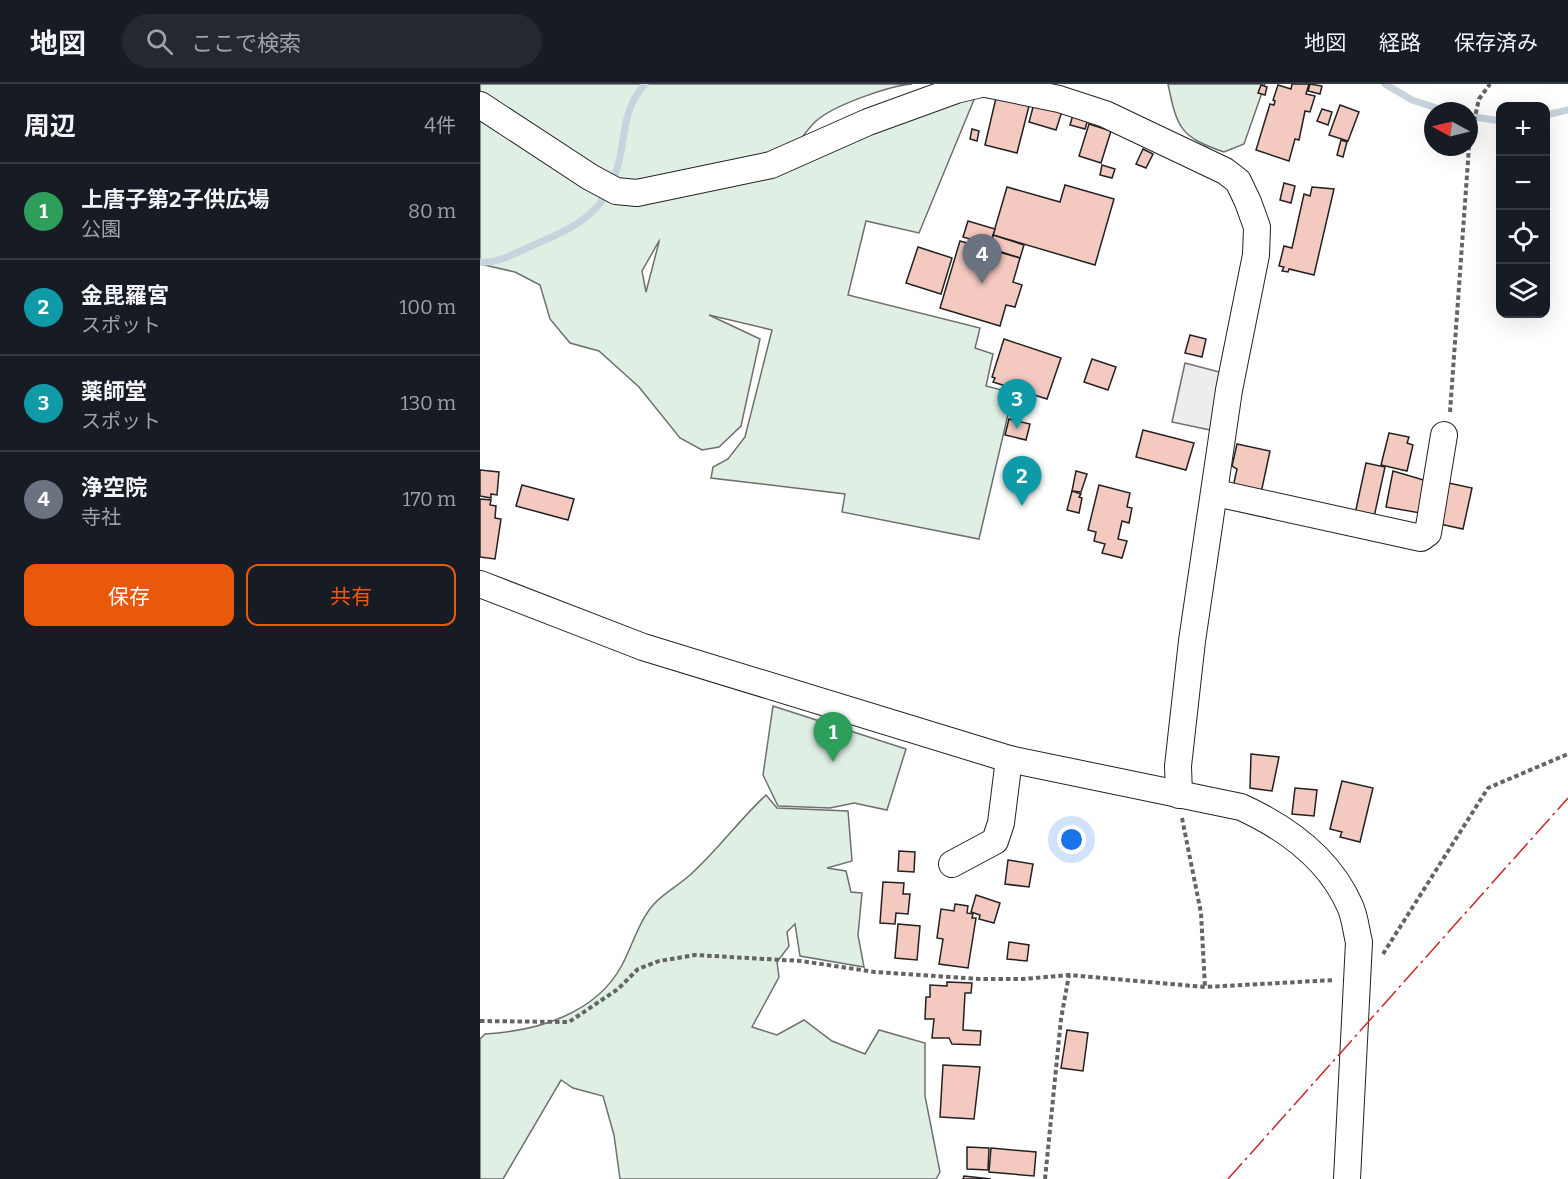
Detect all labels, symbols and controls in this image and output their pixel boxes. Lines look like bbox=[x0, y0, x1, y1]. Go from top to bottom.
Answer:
search box bbox=[122, 14, 542, 68]
icon: search bbox=[143, 25, 176, 58]
text: 地図 bbox=[30, 27, 86, 60]
text: ここで検索 bbox=[191, 30, 301, 57]
text: 地図 bbox=[1304, 30, 1346, 56]
text: 経路 bbox=[1379, 30, 1421, 56]
text: 保存済み bbox=[1454, 30, 1538, 56]
north arrow bbox=[1424, 102, 1478, 156]
map controls bbox=[1496, 102, 1550, 318]
button: + bbox=[1496, 102, 1550, 156]
text: 周辺 bbox=[24, 111, 76, 142]
text: 4件 bbox=[424, 113, 456, 137]
button: − bbox=[1496, 156, 1550, 210]
text: 上唐子第2子供広場 bbox=[81, 186, 269, 213]
text: 1 bbox=[39, 199, 48, 223]
text: 80 m bbox=[408, 199, 456, 223]
button: locate bbox=[1496, 210, 1550, 264]
text: 公園 bbox=[81, 217, 121, 241]
pin: 4 bbox=[962, 234, 1002, 284]
button: layers bbox=[1496, 264, 1550, 318]
text: 金毘羅宮 bbox=[81, 282, 169, 309]
text: 2 bbox=[38, 295, 49, 319]
text: 100 m bbox=[399, 295, 456, 319]
text: スポット bbox=[81, 313, 161, 337]
text: 薬師堂 bbox=[81, 378, 147, 405]
pin: 3 bbox=[998, 380, 1036, 429]
text: 3 bbox=[38, 391, 49, 415]
text: 130 m bbox=[401, 391, 456, 415]
text: スポット bbox=[81, 409, 161, 433]
pin: 2 bbox=[1002, 456, 1042, 506]
text: 浄空院 bbox=[81, 474, 147, 501]
text: 4 bbox=[37, 487, 50, 511]
text: 170 m bbox=[403, 487, 456, 511]
text: 寺社 bbox=[81, 505, 121, 529]
button: 保存 bbox=[24, 564, 234, 626]
button: 共有 bbox=[246, 564, 456, 626]
pin: 1 bbox=[814, 712, 852, 762]
your location bbox=[1057, 825, 1086, 854]

